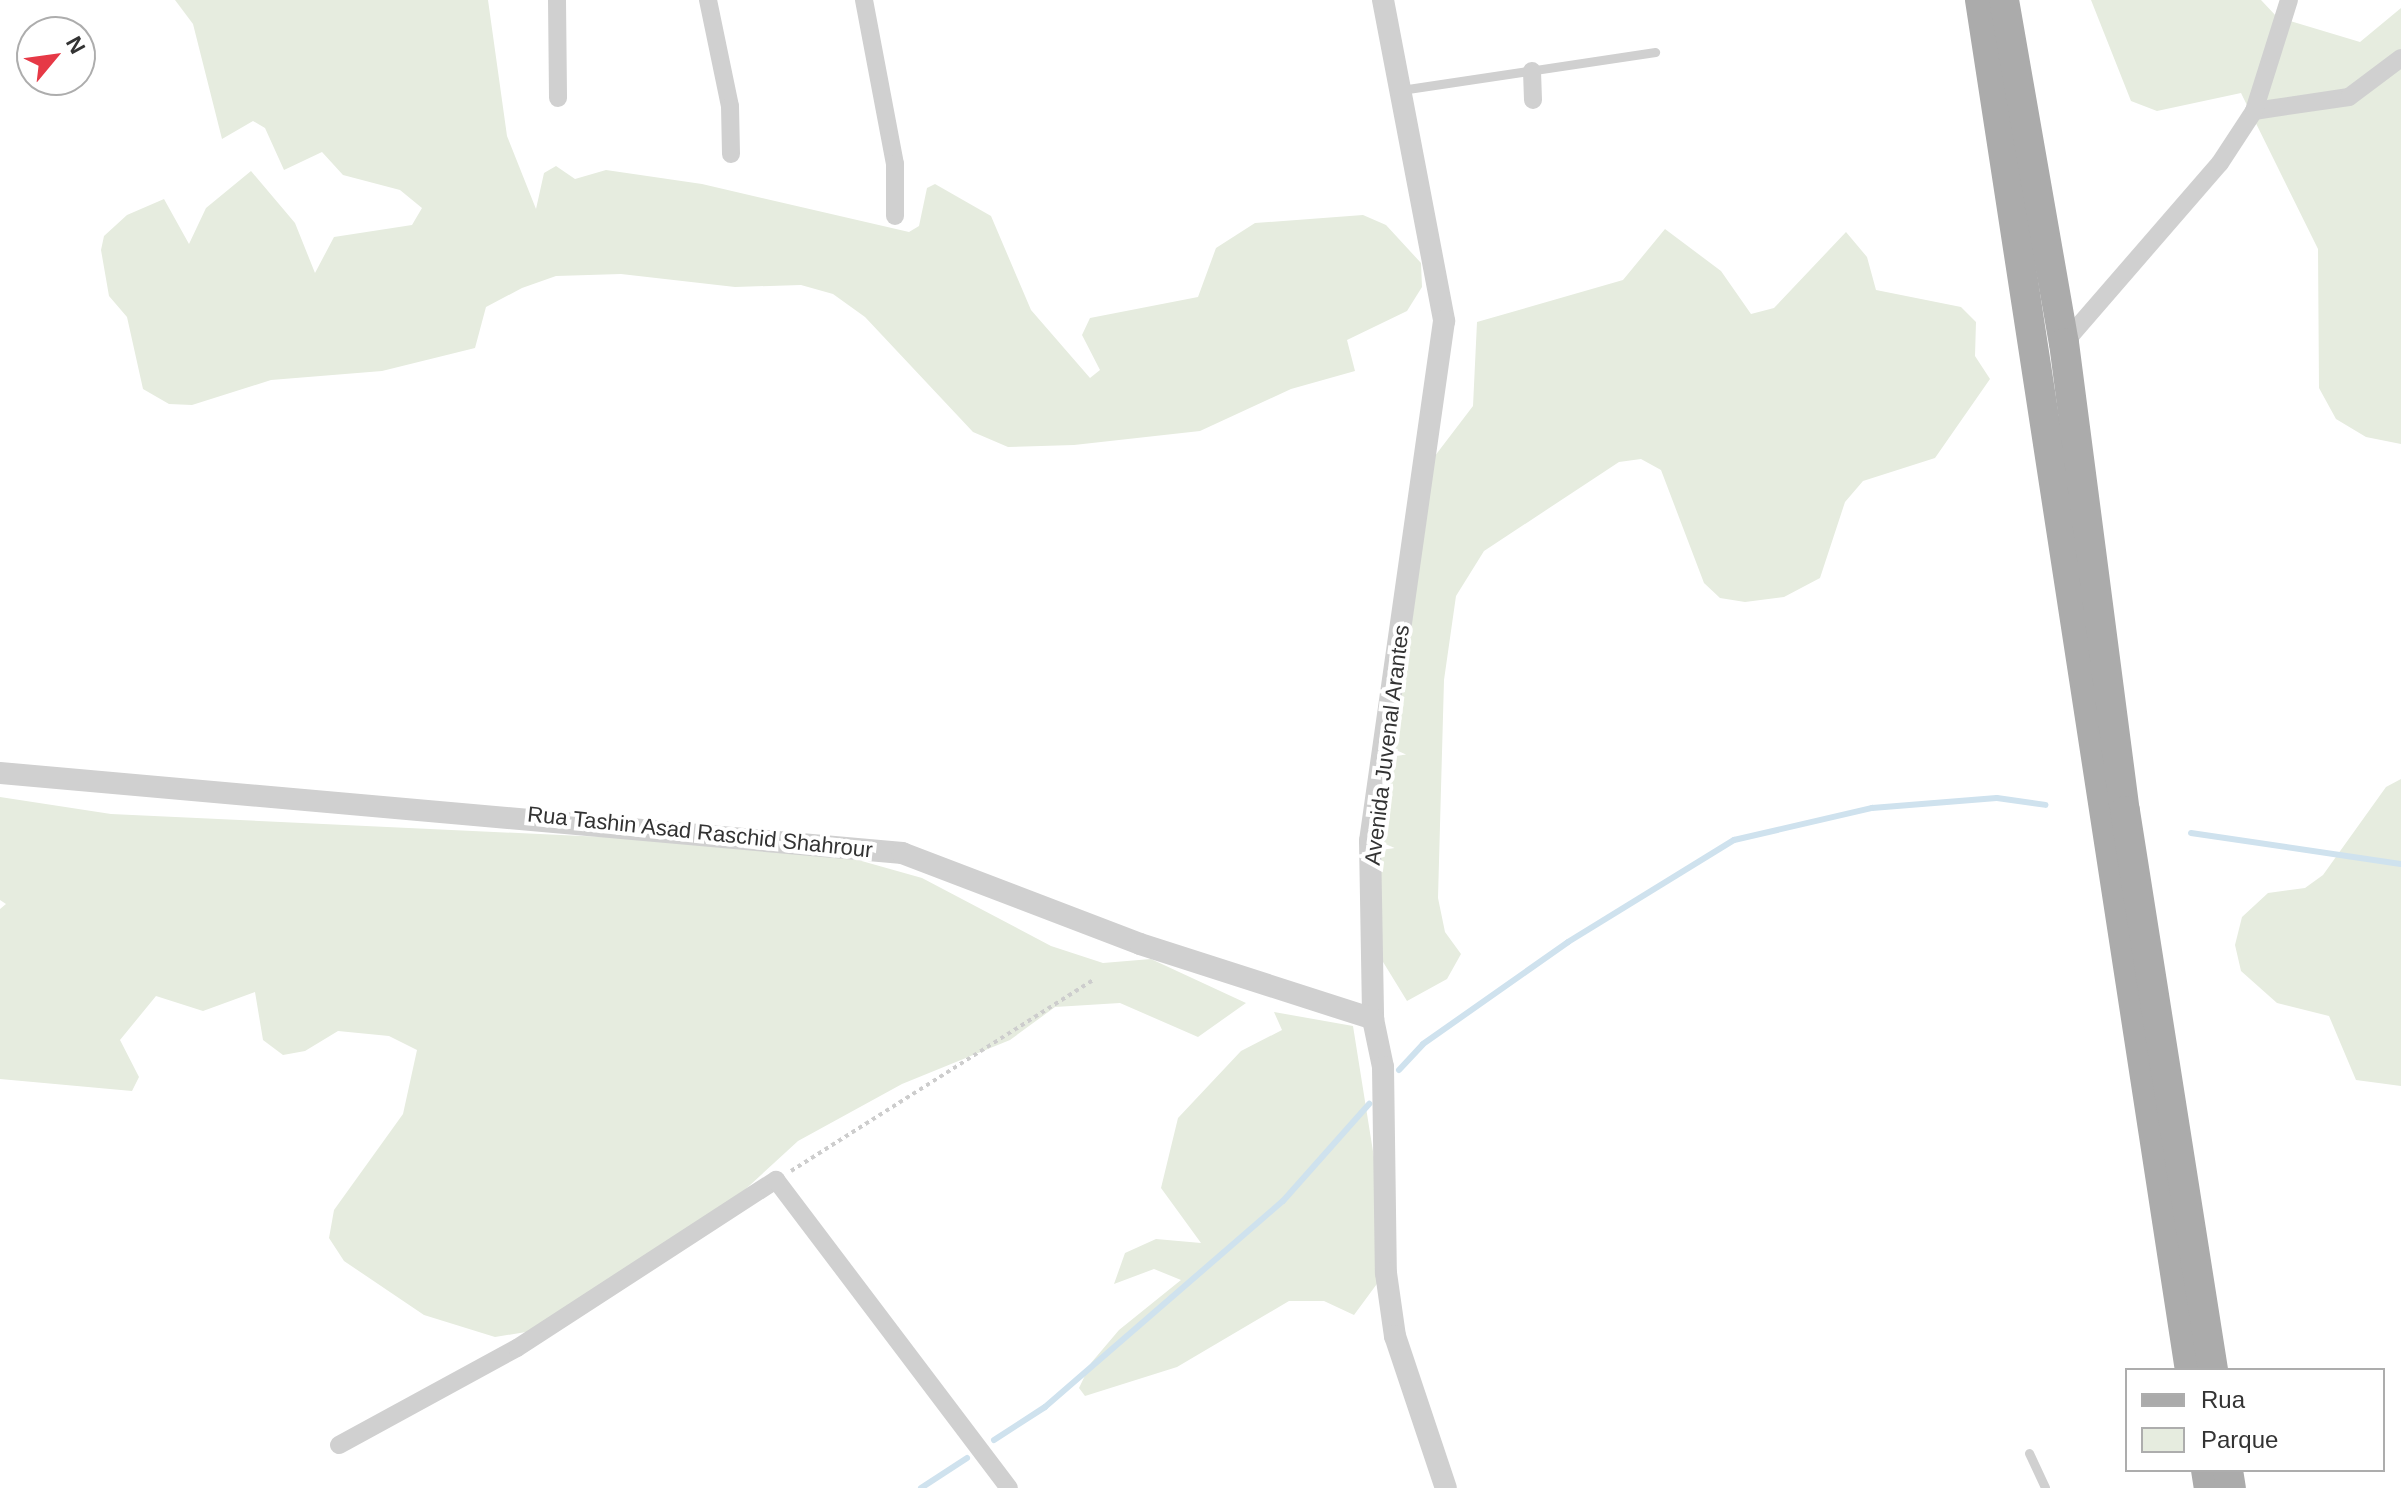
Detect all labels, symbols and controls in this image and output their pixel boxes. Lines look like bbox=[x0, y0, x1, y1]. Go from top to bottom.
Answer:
north arrow bbox=[16, 16, 96, 96]
text: N bbox=[61, 32, 90, 58]
street label: Avenida Juvenal Arantes bbox=[1359, 623, 1415, 867]
street label: Rua Tashin Asad Raschid Shahrour bbox=[525, 801, 875, 863]
legend bbox=[2125, 1368, 2385, 1472]
text: Rua bbox=[2201, 1386, 2245, 1413]
text: Parque bbox=[2201, 1426, 2278, 1453]

